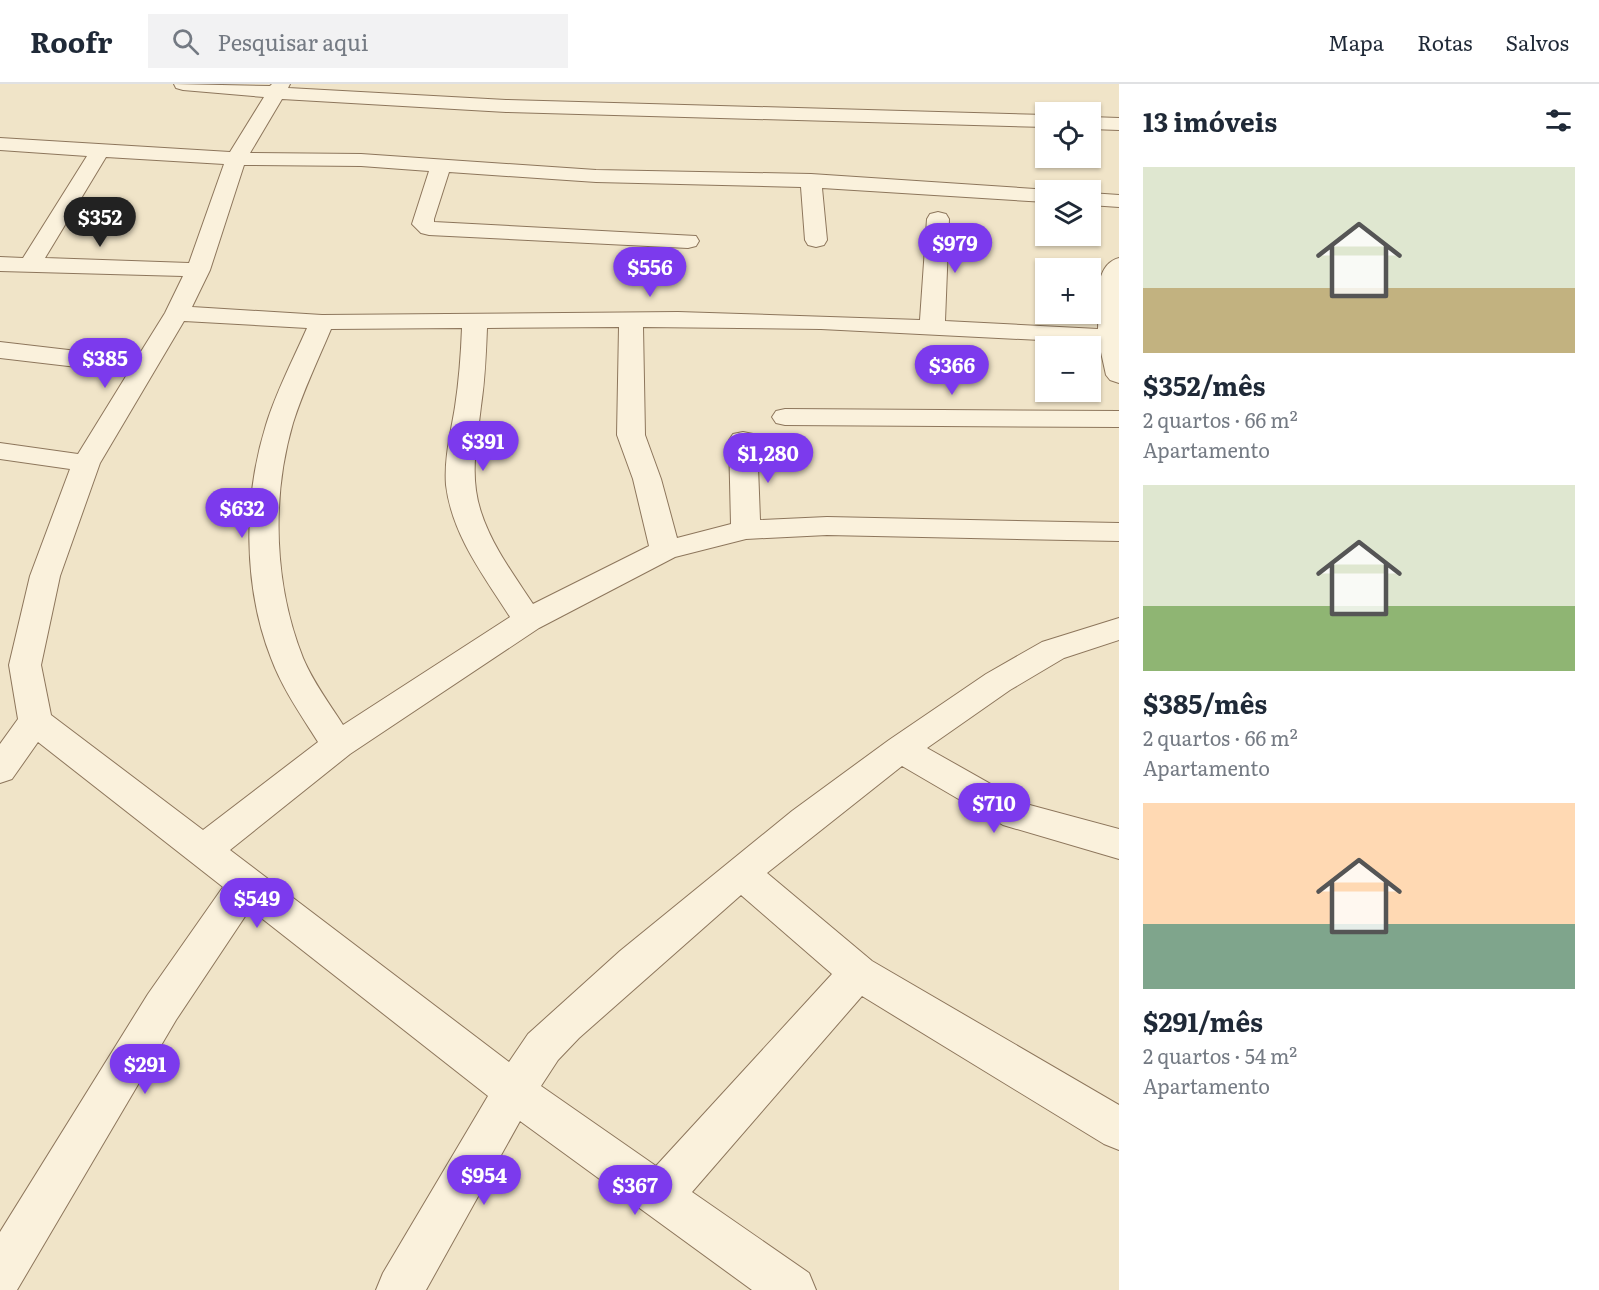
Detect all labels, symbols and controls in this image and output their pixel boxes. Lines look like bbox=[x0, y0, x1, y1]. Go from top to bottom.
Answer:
search box bbox=[148, 14, 568, 68]
text: Roofr bbox=[30, 20, 112, 62]
icon: search bbox=[169, 25, 202, 58]
text: Pesquisar aqui bbox=[217, 25, 368, 58]
text: Mapa bbox=[1328, 26, 1384, 57]
text: Rotas bbox=[1417, 26, 1473, 57]
text: Salvos bbox=[1506, 26, 1569, 57]
text: 13 imóveis bbox=[1143, 101, 1277, 140]
map controls bbox=[1035, 102, 1101, 402]
button: locate bbox=[1035, 102, 1101, 168]
icon: filters bbox=[1542, 104, 1575, 137]
button: layers bbox=[1035, 180, 1101, 246]
pin: $352 bbox=[64, 197, 136, 248]
text: $352 bbox=[78, 201, 122, 231]
icon: home bbox=[1305, 206, 1413, 314]
pin: $979 bbox=[919, 223, 991, 274]
text: $979 bbox=[932, 227, 978, 257]
pin: $556 bbox=[614, 247, 686, 298]
text: $556 bbox=[627, 251, 673, 281]
button: + bbox=[1035, 258, 1101, 324]
button: − bbox=[1035, 336, 1101, 402]
pin: $385 bbox=[69, 338, 141, 389]
text: $385 bbox=[82, 342, 128, 372]
pin: $366 bbox=[916, 345, 988, 396]
text: $366 bbox=[929, 349, 975, 379]
text: $352/mês bbox=[1143, 365, 1265, 404]
text: 2 quartos · 66 m² bbox=[1143, 404, 1298, 434]
pin: $391 bbox=[447, 421, 519, 472]
text: $391 bbox=[462, 425, 504, 455]
pin: $1,280 bbox=[719, 433, 817, 484]
text: Apartamento bbox=[1143, 434, 1270, 464]
text: $1,280 bbox=[737, 437, 799, 467]
pin: $632 bbox=[206, 488, 278, 539]
text: $632 bbox=[219, 492, 265, 522]
icon: home bbox=[1305, 524, 1413, 632]
text: $385/mês bbox=[1143, 683, 1267, 722]
text: 2 quartos · 66 m² bbox=[1143, 722, 1298, 752]
text: Apartamento bbox=[1143, 752, 1270, 782]
pin: $710 bbox=[958, 783, 1030, 834]
text: $710 bbox=[972, 787, 1016, 817]
icon: home bbox=[1305, 842, 1413, 950]
pin: $549 bbox=[221, 878, 293, 929]
text: $549 bbox=[234, 882, 280, 912]
text: $291/mês bbox=[1143, 1001, 1263, 1040]
text: 2 quartos · 54 m² bbox=[1143, 1040, 1297, 1070]
pin: $291 bbox=[109, 1044, 181, 1095]
text: $291 bbox=[124, 1048, 166, 1078]
text: Apartamento bbox=[1143, 1070, 1270, 1100]
pin: $954 bbox=[448, 1155, 520, 1206]
text: $954 bbox=[461, 1159, 507, 1189]
pin: $367 bbox=[599, 1165, 671, 1216]
text: $367 bbox=[612, 1169, 658, 1199]

